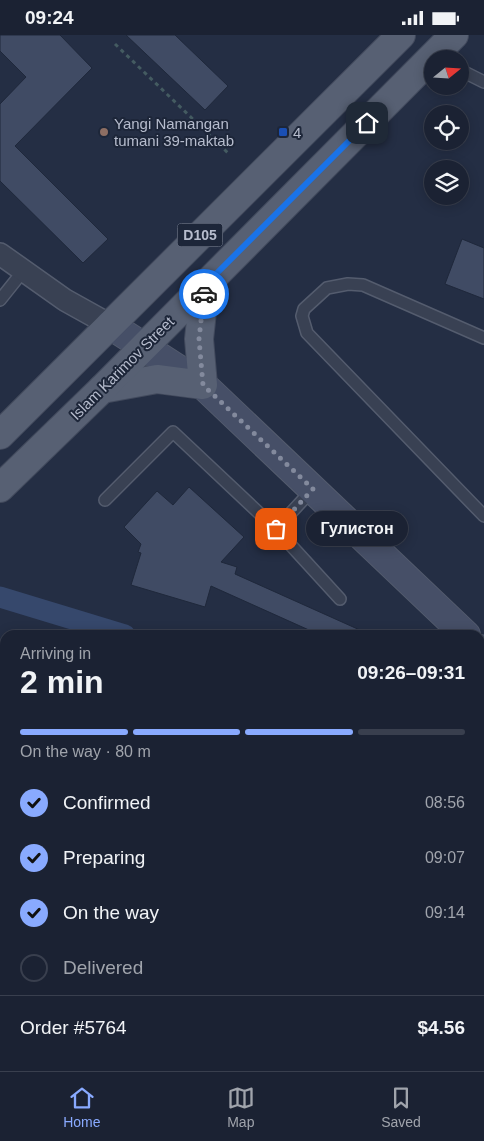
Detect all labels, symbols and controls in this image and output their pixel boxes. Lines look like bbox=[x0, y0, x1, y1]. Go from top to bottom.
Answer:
text: 09:24 bbox=[25, 7, 74, 28]
north arrow bbox=[424, 50, 469, 95]
map controls bbox=[424, 50, 469, 205]
pin bbox=[346, 102, 388, 144]
button: locate bbox=[424, 105, 469, 150]
icon: home bbox=[353, 109, 381, 137]
place label: Yangi Namangan tumani 39-maktab bbox=[114, 115, 234, 149]
place label: 4 bbox=[293, 124, 301, 141]
marker: Yangi Namangan tumani 39-maktab bbox=[98, 126, 110, 138]
marker: 4 bbox=[277, 126, 289, 138]
button: layers bbox=[424, 160, 469, 205]
road number: D105 bbox=[178, 223, 222, 247]
courier bbox=[179, 269, 229, 319]
icon: car bbox=[190, 280, 218, 308]
street label: Islam Karimov Street bbox=[67, 312, 178, 423]
pin bbox=[255, 508, 297, 550]
callout: Гулистон bbox=[306, 511, 408, 547]
icon: bag bbox=[262, 515, 290, 543]
text: Гулистон bbox=[320, 520, 394, 537]
text: Arriving in bbox=[20, 645, 91, 662]
text: 09:26–09:31 bbox=[357, 662, 465, 683]
text: 2 min bbox=[20, 664, 104, 700]
text: On the way · 80 m bbox=[20, 743, 151, 760]
icon: check bbox=[20, 789, 48, 817]
text: Confirmed bbox=[63, 792, 151, 813]
text: 08:56 bbox=[425, 794, 465, 811]
icon: check bbox=[20, 844, 48, 872]
text: Preparing bbox=[63, 847, 145, 868]
text: 09:07 bbox=[425, 849, 465, 866]
icon: check bbox=[20, 899, 48, 927]
text: On the way bbox=[63, 902, 159, 923]
text: 09:14 bbox=[425, 904, 465, 921]
text: Delivered bbox=[63, 957, 143, 978]
text: Order #5764 bbox=[20, 1017, 127, 1038]
text: $4.56 bbox=[417, 1017, 465, 1038]
tab: Home bbox=[63, 1084, 101, 1130]
tab: Map bbox=[227, 1084, 255, 1130]
tab: Saved bbox=[381, 1084, 421, 1130]

